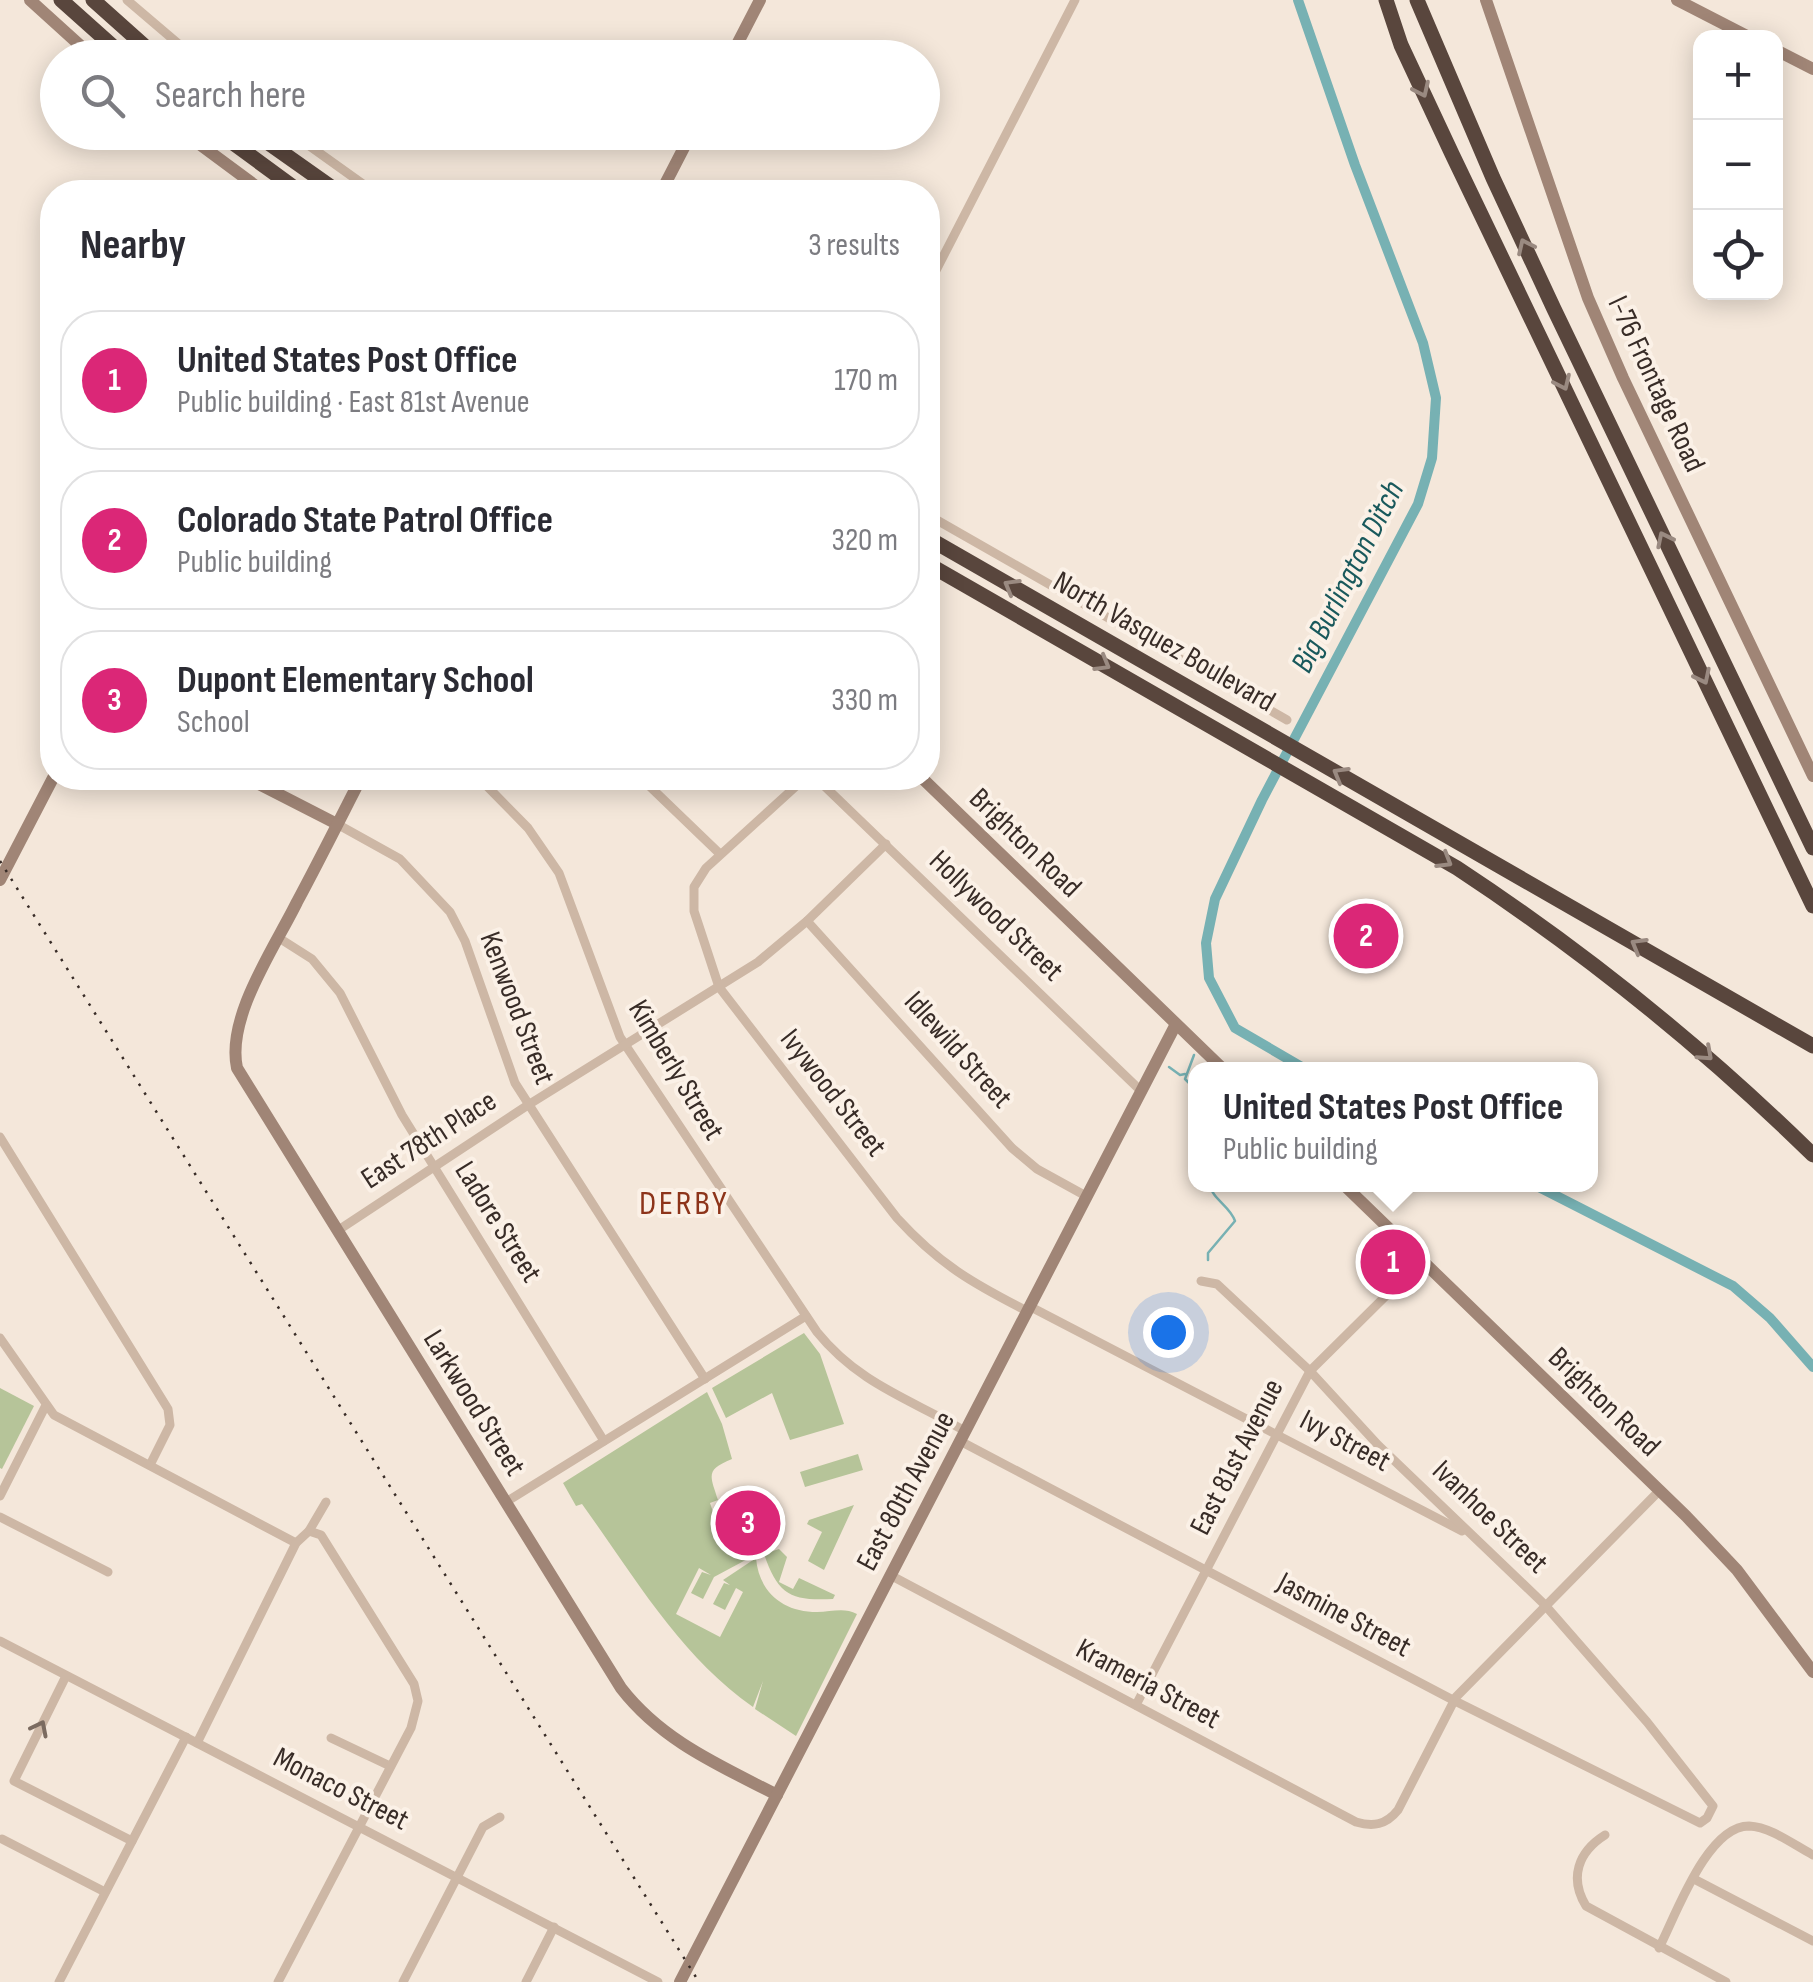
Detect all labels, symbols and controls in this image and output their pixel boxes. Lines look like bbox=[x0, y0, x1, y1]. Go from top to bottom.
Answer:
map controls bbox=[1693, 30, 1783, 300]
button: + bbox=[1693, 30, 1783, 120]
search box bbox=[40, 40, 940, 150]
icon: search bbox=[75, 68, 130, 123]
text: Search here bbox=[155, 73, 306, 118]
one-way arrow bbox=[1410, 80, 1430, 98]
button: − bbox=[1693, 120, 1783, 210]
button: locate bbox=[1693, 210, 1783, 300]
text: Nearby bbox=[80, 220, 186, 271]
text: 3 results bbox=[808, 226, 900, 265]
one-way arrow bbox=[1517, 238, 1537, 256]
street label: I-76 Frontage Road bbox=[1600, 290, 1712, 478]
text: United States Post Office bbox=[177, 338, 518, 383]
text: 1 bbox=[108, 361, 121, 400]
text: 170 m bbox=[834, 361, 898, 400]
one-way arrow bbox=[1551, 373, 1571, 391]
text: Public building · East 81st Avenue bbox=[177, 383, 530, 422]
water label: Big Burlington Ditch bbox=[1283, 475, 1413, 679]
text: Colorado State Patrol Office bbox=[177, 498, 553, 543]
text: 2 bbox=[107, 521, 122, 560]
text: 320 m bbox=[831, 521, 898, 560]
one-way arrow bbox=[1657, 532, 1677, 550]
text: Public building bbox=[177, 543, 332, 582]
street label: North Vasquez Boulevard bbox=[1047, 564, 1281, 720]
one-way arrow bbox=[1003, 578, 1021, 598]
one-way arrow bbox=[1092, 652, 1110, 672]
text: Dupont Elementary School bbox=[177, 658, 534, 703]
one-way arrow bbox=[1690, 667, 1710, 685]
text: 3 bbox=[107, 681, 122, 720]
text: 330 m bbox=[831, 681, 898, 720]
text: School bbox=[177, 703, 250, 742]
one-way arrow bbox=[1332, 767, 1350, 787]
street label: Brighton Road bbox=[962, 781, 1088, 905]
street label: Hollywood Street bbox=[921, 843, 1071, 989]
one-way arrow bbox=[1435, 849, 1453, 869]
pin: 2 bbox=[1334, 898, 1398, 974]
street label: Kenwood Street bbox=[472, 927, 562, 1089]
one-way arrow bbox=[1630, 937, 1648, 957]
street label: Idlewild Street bbox=[896, 984, 1020, 1116]
street label: Kimberly Street bbox=[620, 994, 732, 1146]
street label: Ivywood Street bbox=[772, 1022, 894, 1164]
one-way arrow bbox=[1694, 1043, 1713, 1061]
popup bbox=[1188, 1062, 1598, 1192]
street label: East 78th Place bbox=[355, 1083, 503, 1197]
text: United States Post Office bbox=[1223, 1085, 1563, 1130]
text: Public building bbox=[1223, 1130, 1378, 1169]
street label: Ladore Street bbox=[447, 1155, 549, 1289]
district label: DERBY bbox=[639, 1182, 729, 1225]
pin: 1 bbox=[1360, 1224, 1426, 1300]
your location bbox=[1143, 1307, 1194, 1358]
street label: Larkwood Street bbox=[415, 1324, 533, 1482]
street label: Brighton Road bbox=[1541, 1340, 1667, 1464]
street label: East 81st Avenue bbox=[1182, 1373, 1292, 1541]
street label: Ivy Street bbox=[1294, 1402, 1396, 1480]
street label: East 80th Avenue bbox=[849, 1405, 963, 1577]
street label: Ivanhoe Street bbox=[1425, 1453, 1555, 1581]
pin: 3 bbox=[716, 1486, 780, 1560]
street label: Jasmine Street bbox=[1270, 1564, 1417, 1665]
street label: Krameria Street bbox=[1070, 1631, 1226, 1737]
one-way arrow bbox=[28, 1721, 47, 1739]
street label: Monaco Street bbox=[267, 1740, 415, 1838]

